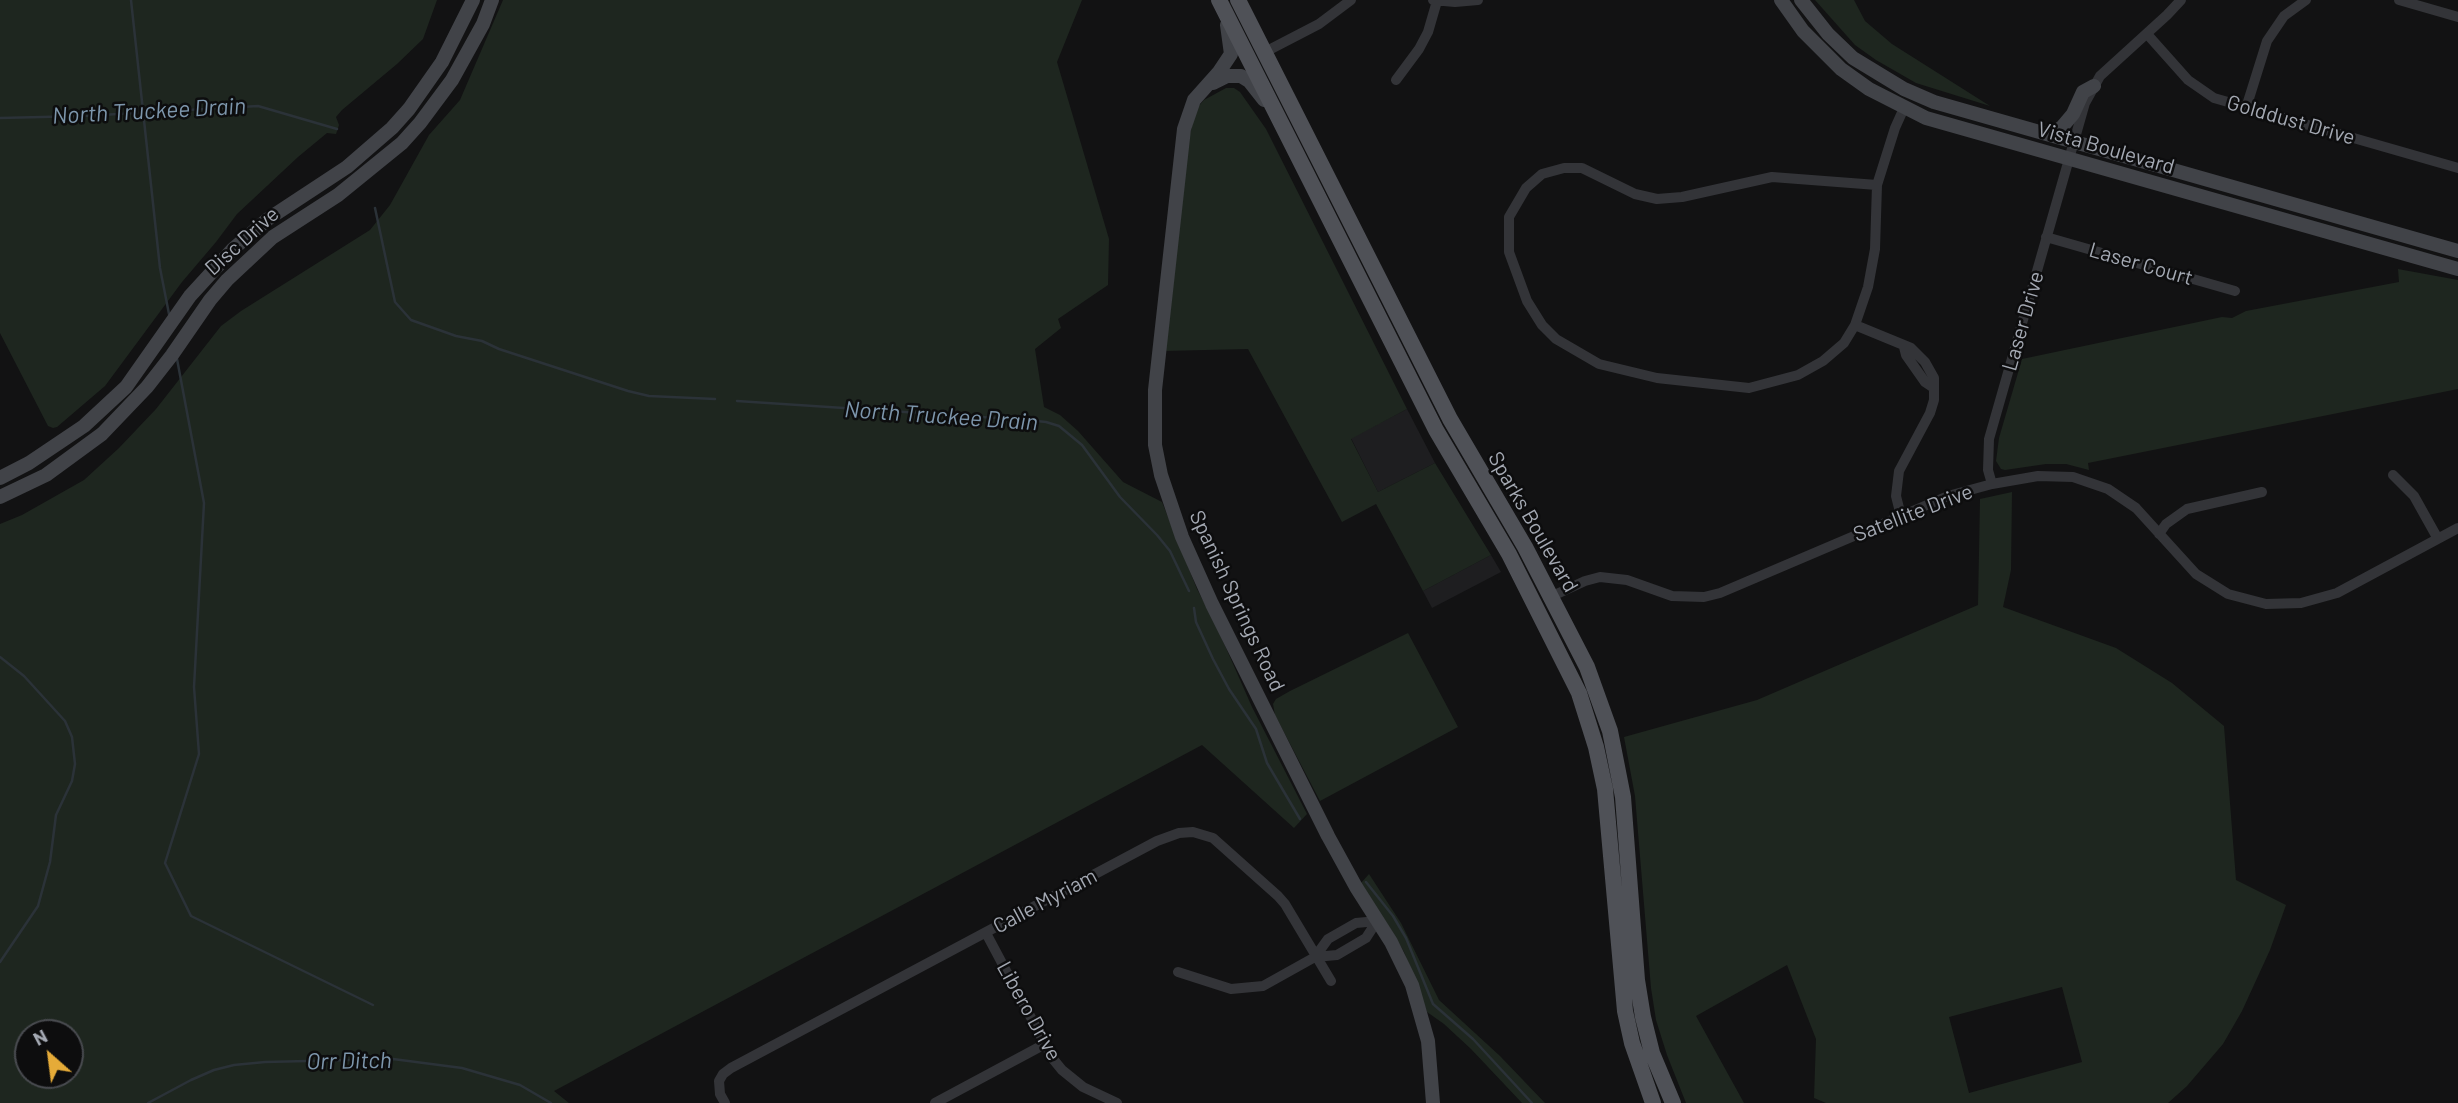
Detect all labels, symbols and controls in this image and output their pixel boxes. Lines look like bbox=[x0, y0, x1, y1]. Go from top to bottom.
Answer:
street label: Golddust Drive bbox=[2224, 90, 2358, 150]
water label: North Truckee Drain bbox=[51, 92, 247, 130]
street label: Vista Boulevard bbox=[2035, 116, 2177, 180]
street label: Disc Drive bbox=[200, 201, 284, 281]
street label: Laser Court bbox=[2086, 237, 2196, 291]
street label: Laser Drive bbox=[1997, 268, 2049, 374]
water label: North Truckee Drain bbox=[843, 395, 1039, 437]
street label: Sparks Boulevard bbox=[1483, 447, 1583, 597]
street label: Satellite Drive bbox=[1850, 479, 1976, 547]
street label: Spanish Springs Road bbox=[1184, 506, 1290, 696]
street label: Calle Myriam bbox=[989, 863, 1101, 939]
street label: Libero Drive bbox=[991, 957, 1067, 1065]
north arrow bbox=[14, 1019, 84, 1089]
text: N bbox=[29, 1024, 51, 1050]
water label: Orr Ditch bbox=[306, 1046, 392, 1076]

